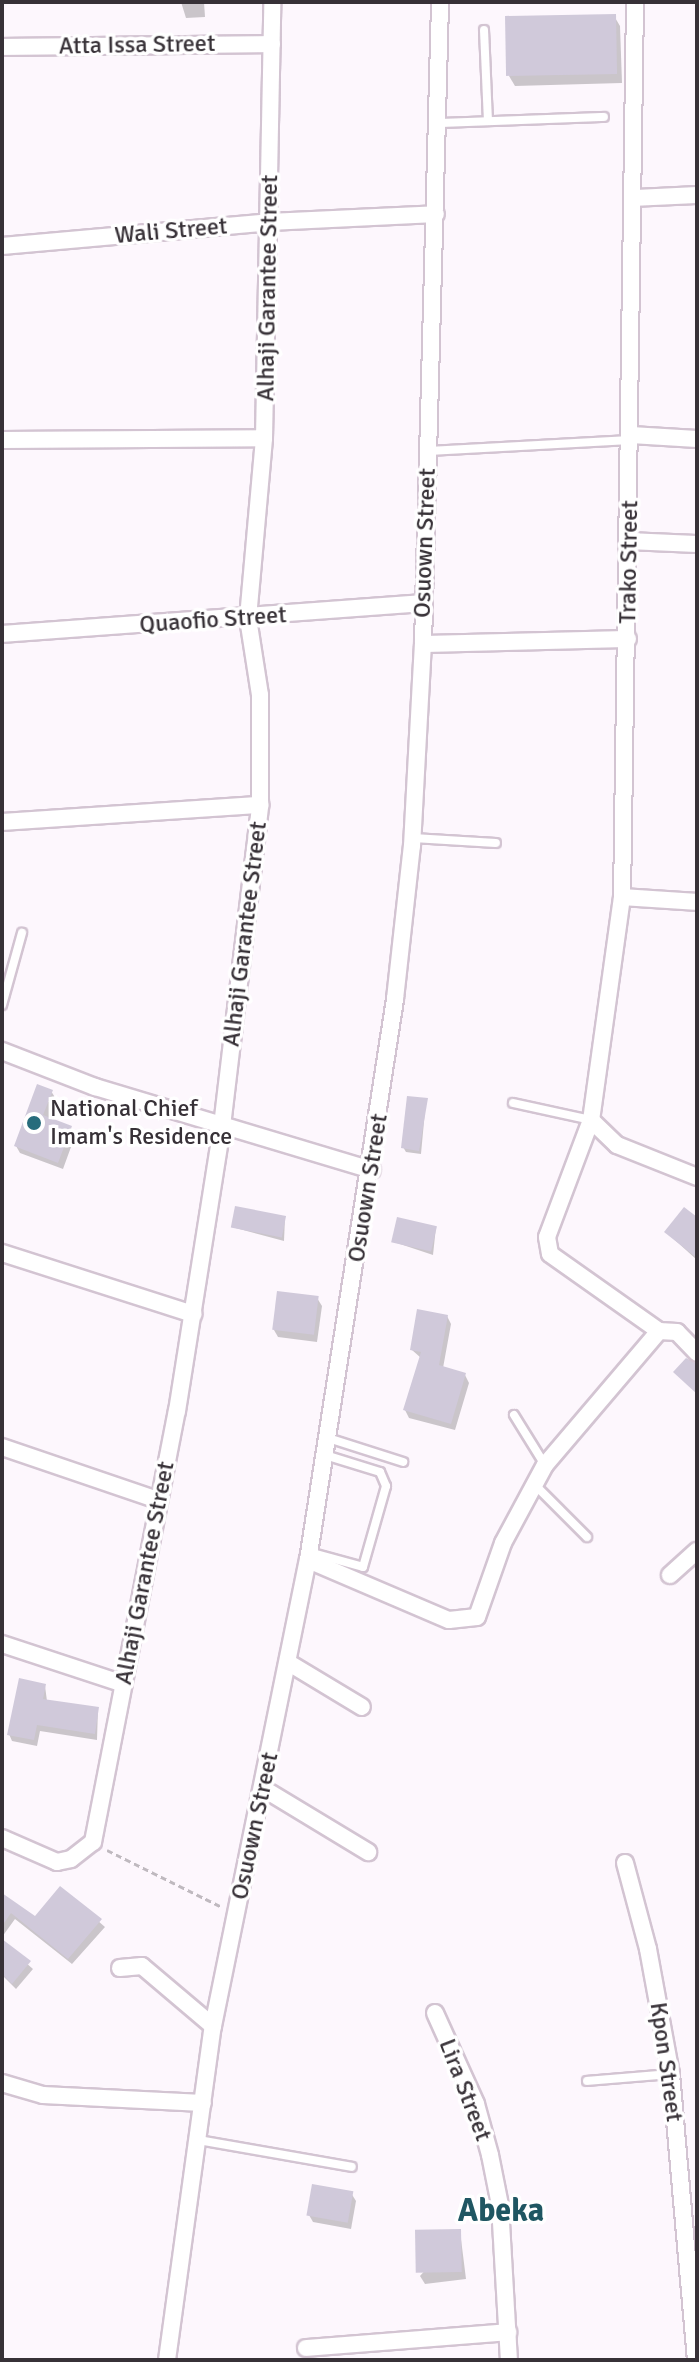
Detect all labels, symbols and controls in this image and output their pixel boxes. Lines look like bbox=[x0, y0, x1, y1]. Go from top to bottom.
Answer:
street label: Atta Issa Street bbox=[58, 29, 216, 61]
street label: Alhaji Garantee Street bbox=[252, 174, 284, 402]
street label: Wali Street bbox=[113, 212, 229, 250]
street label: Osuown Street bbox=[408, 468, 442, 618]
street label: Trako Street bbox=[614, 500, 644, 624]
street label: Quaofio Street bbox=[138, 600, 288, 640]
street label: Alhaji Garantee Street bbox=[217, 820, 273, 1048]
place label: National Chief Imam's Residence bbox=[50, 1095, 232, 1151]
street label: Osuown Street bbox=[342, 1112, 394, 1264]
marker: National Chief Imam's Residence bbox=[25, 1114, 43, 1132]
street label: Alhaji Garantee Street bbox=[109, 1459, 181, 1687]
street label: Osuown Street bbox=[225, 1750, 285, 1902]
street label: Kpon Street bbox=[643, 2000, 689, 2124]
street label: Lira Street bbox=[432, 2035, 498, 2145]
district label: Abeka bbox=[458, 2192, 544, 2230]

